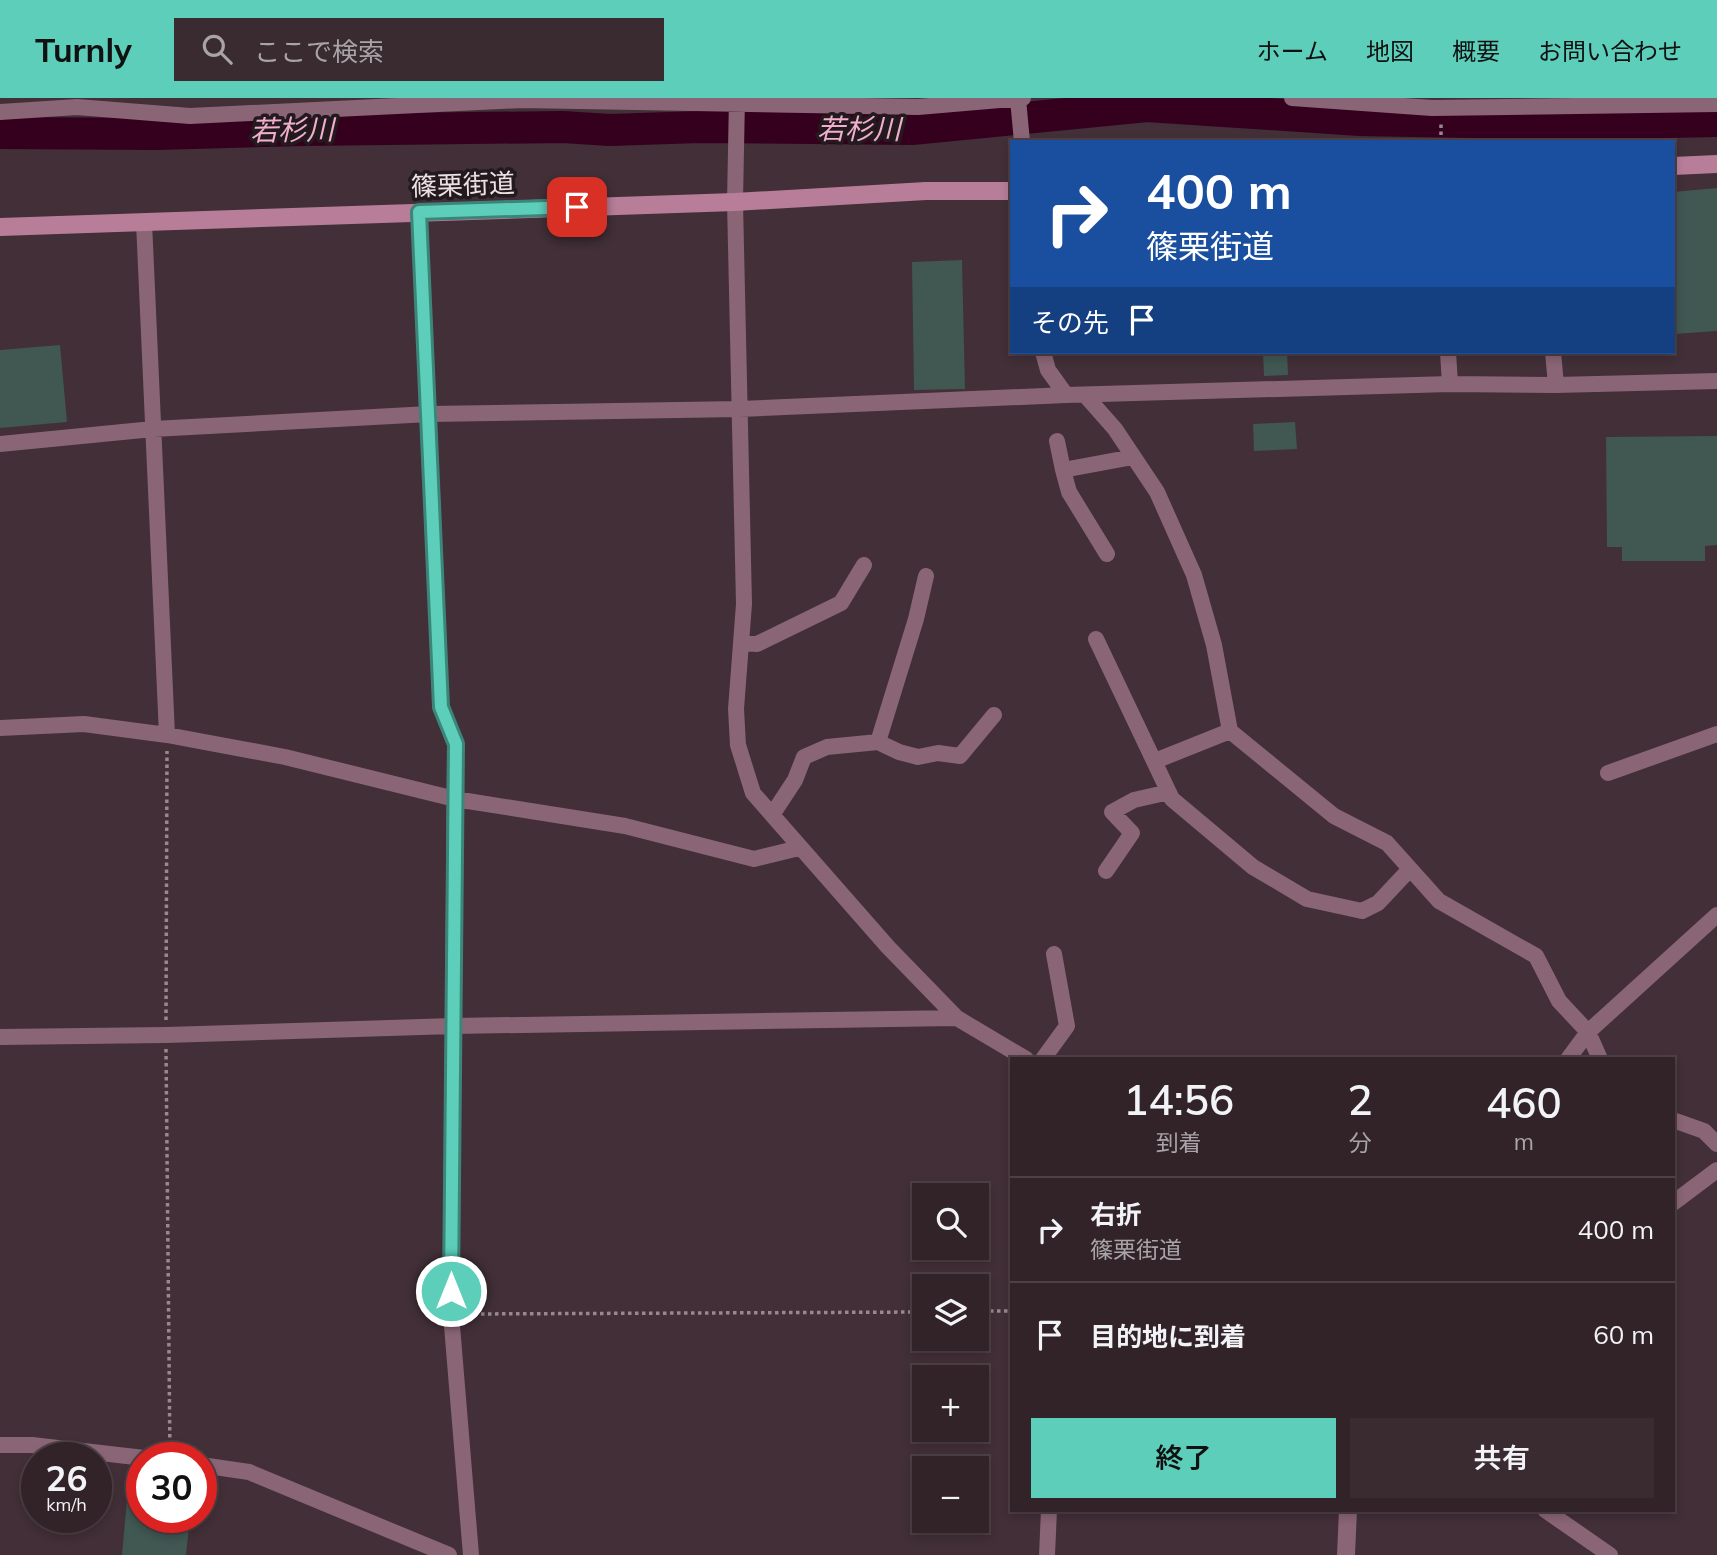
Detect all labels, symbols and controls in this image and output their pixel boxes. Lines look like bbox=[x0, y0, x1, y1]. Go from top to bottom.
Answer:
search box bbox=[174, 18, 664, 81]
text: Turnly bbox=[35, 29, 132, 70]
icon: search bbox=[198, 30, 236, 68]
text: ここで検索 bbox=[254, 35, 384, 68]
text: ホーム bbox=[1257, 36, 1328, 66]
text: 地図 bbox=[1366, 36, 1414, 66]
text: 概要 bbox=[1452, 36, 1500, 66]
text: お問い合わせ bbox=[1538, 36, 1682, 66]
water label: 若杉川 bbox=[250, 111, 337, 148]
water label: 若杉川 bbox=[817, 111, 904, 146]
text: 400 m bbox=[1146, 160, 1292, 221]
street label: 篠栗街道 bbox=[410, 166, 516, 203]
icon: right bbox=[1031, 168, 1122, 259]
pin bbox=[547, 177, 607, 237]
icon: arrive bbox=[558, 188, 596, 226]
text: 篠栗街道 bbox=[1146, 226, 1274, 266]
icon: arrive bbox=[1123, 301, 1161, 339]
text: その先 bbox=[1031, 306, 1109, 339]
text: 14:56 bbox=[1123, 1073, 1234, 1126]
text: 2 bbox=[1347, 1073, 1373, 1126]
text: 460 bbox=[1486, 1076, 1562, 1129]
text: m bbox=[1514, 1127, 1534, 1156]
text: 到着 bbox=[1156, 1128, 1202, 1157]
text: 分 bbox=[1349, 1128, 1372, 1157]
map controls bbox=[912, 1183, 989, 1533]
button: search bbox=[912, 1183, 989, 1260]
text: 右折 bbox=[1090, 1198, 1142, 1231]
icon: right bbox=[1031, 1211, 1069, 1249]
text: 400 m bbox=[1578, 1213, 1654, 1246]
text: 篠栗街道 bbox=[1090, 1235, 1182, 1264]
position arrow bbox=[414, 1254, 488, 1328]
button: layers bbox=[912, 1274, 989, 1351]
icon: arrive bbox=[1031, 1316, 1069, 1354]
text: 60 m bbox=[1593, 1318, 1654, 1351]
text: 目的地に到着 bbox=[1090, 1320, 1246, 1353]
button: + bbox=[912, 1365, 989, 1442]
button: 終了 bbox=[1031, 1418, 1336, 1498]
button: 共有 bbox=[1350, 1418, 1654, 1498]
speed limit sign: 30 bbox=[126, 1442, 217, 1533]
text: 26 bbox=[45, 1456, 88, 1500]
button: − bbox=[912, 1456, 989, 1533]
text: km/h bbox=[46, 1493, 87, 1516]

